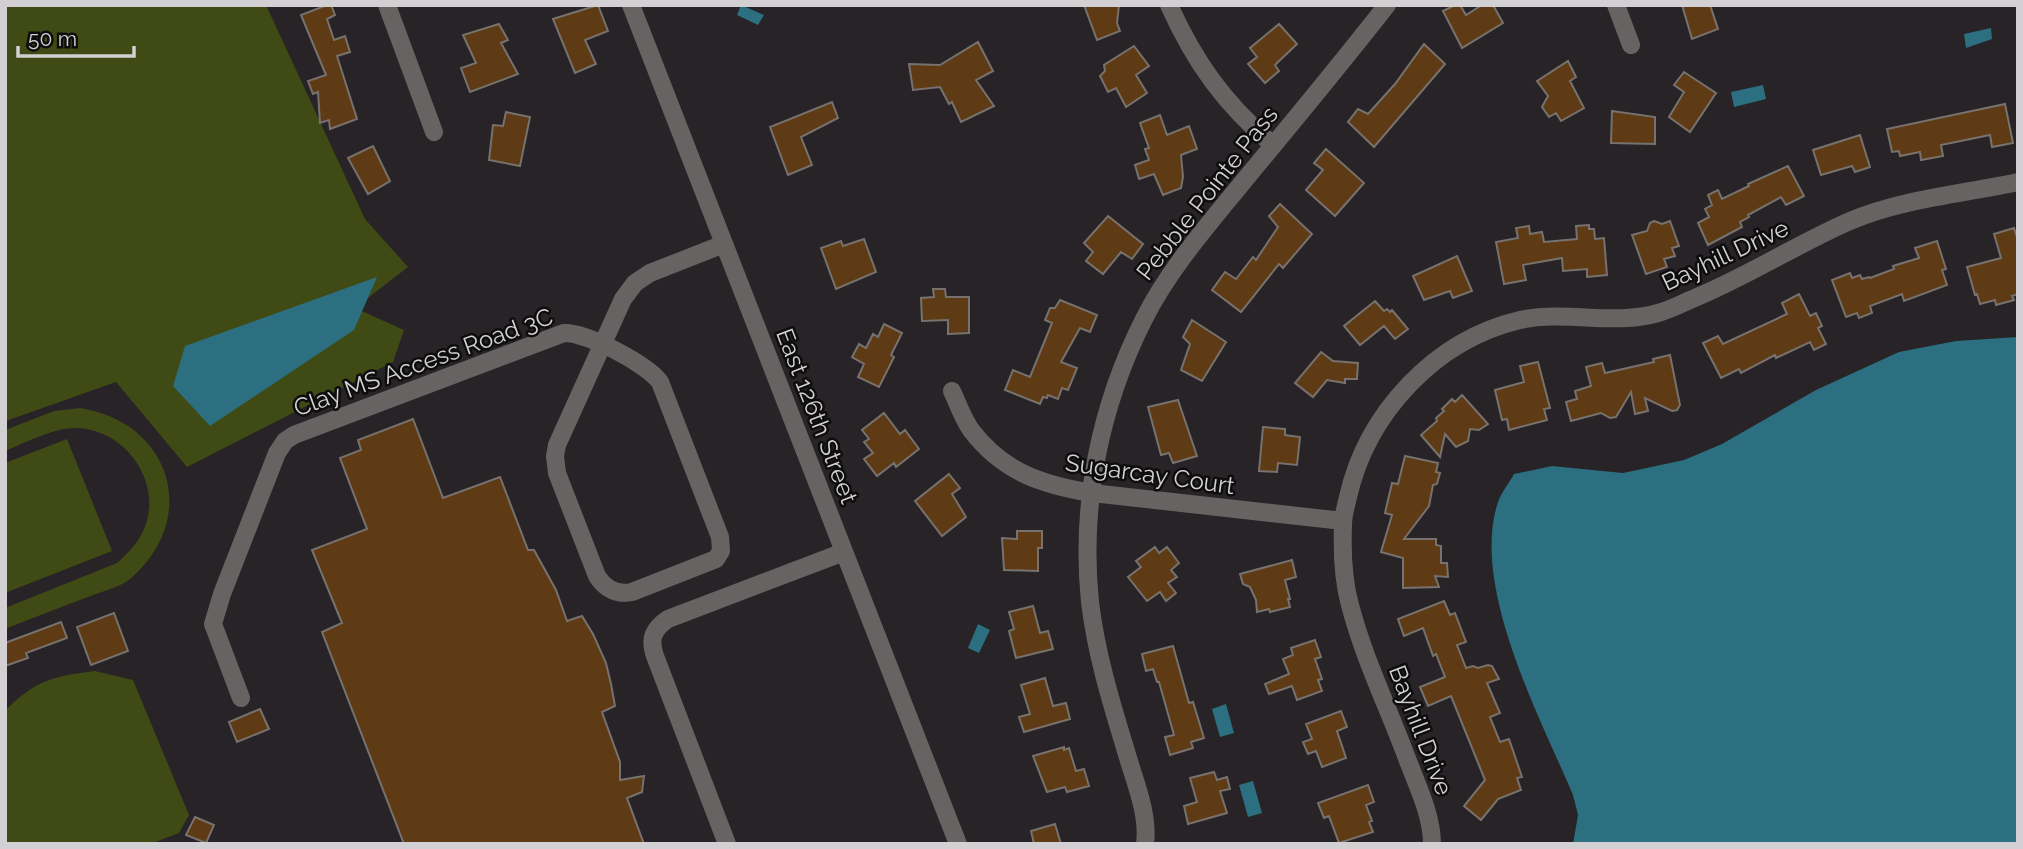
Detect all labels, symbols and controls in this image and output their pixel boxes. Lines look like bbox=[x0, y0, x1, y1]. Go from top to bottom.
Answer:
scale bar bbox=[18, 14, 133, 58]
text: 50 m bbox=[28, 26, 77, 51]
street label: Pebble Pointe Pass bbox=[1130, 100, 1284, 286]
street label: Bayhill Drive bbox=[1657, 213, 1793, 297]
street label: Clay MS Access Road 3C bbox=[290, 302, 556, 422]
street label: East 126th Street bbox=[770, 324, 864, 508]
street label: Sugarcay Court bbox=[1064, 448, 1236, 500]
street label: Bayhill Drive bbox=[1383, 661, 1459, 799]

